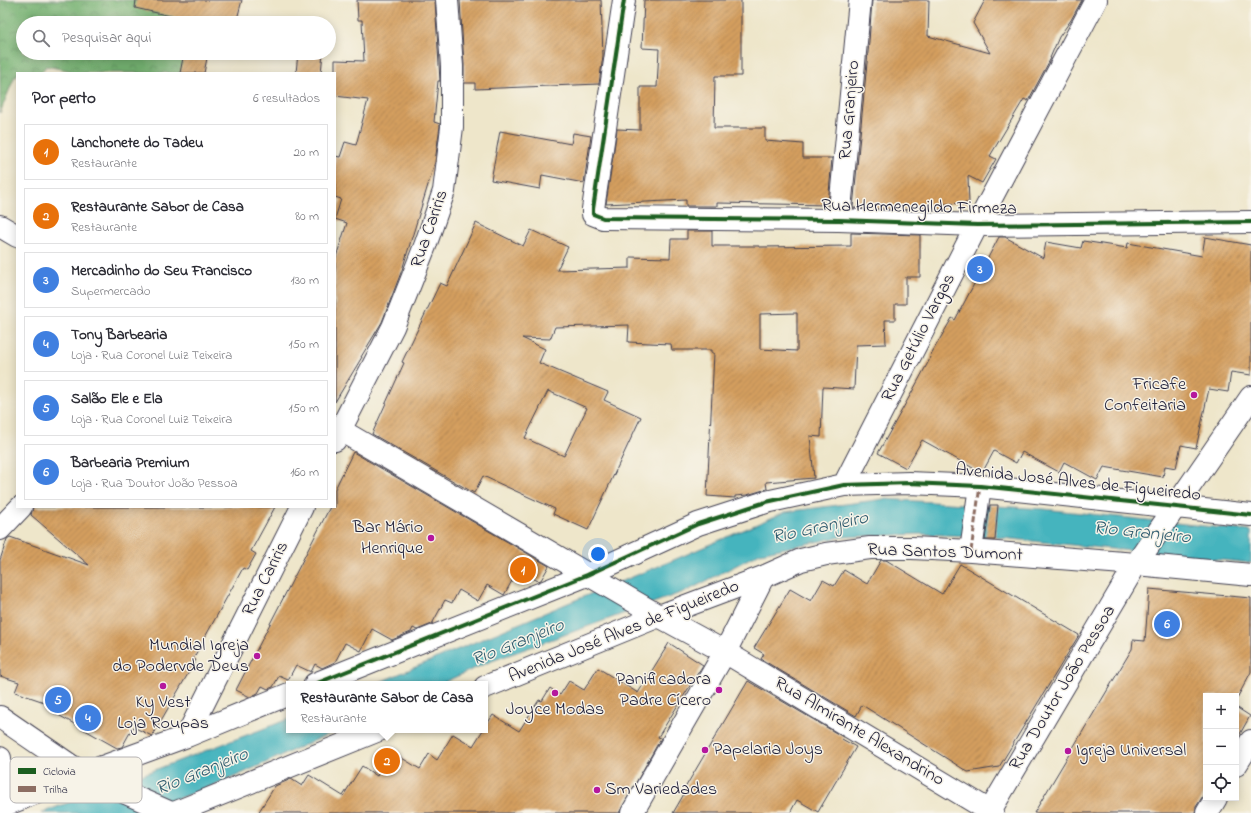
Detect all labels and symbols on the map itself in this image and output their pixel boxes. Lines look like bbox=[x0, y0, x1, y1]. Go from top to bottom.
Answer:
street label: Rua Granjeiro bbox=[833, 59, 867, 161]
street label: Rua Cariris bbox=[405, 187, 455, 271]
street label: Rua Hermenegildo Firmeza bbox=[821, 193, 1017, 224]
pin: 3 bbox=[967, 254, 993, 284]
street label: Rua Getúlio Vargas bbox=[875, 269, 963, 407]
place label: Fricafe Confeitaria bbox=[1104, 372, 1187, 419]
marker: Fricafe Confeitaria bbox=[1189, 390, 1199, 400]
street label: Avenida José Alves de Figueiredo bbox=[954, 457, 1202, 510]
water label: Rio Granjeiro bbox=[770, 504, 872, 551]
water label: Rio Granjeiro bbox=[1092, 514, 1193, 552]
place label: Bar Mário Henrique bbox=[352, 515, 424, 562]
marker: Bar Mário Henrique bbox=[426, 533, 436, 543]
street label: Rua Cariris bbox=[236, 537, 296, 621]
street label: Rua Santos Dumont bbox=[867, 537, 1023, 569]
your location bbox=[588, 544, 608, 564]
pin: 1 bbox=[510, 555, 536, 585]
street label: Avenida José Alves de Figueiredo bbox=[505, 574, 744, 691]
street label: Rua Doutor João Pessoa bbox=[1003, 600, 1123, 776]
pin: 6 bbox=[1154, 609, 1180, 639]
water label: Rio Granjeiro bbox=[468, 612, 569, 674]
place label: Mundial Igreja do Podervde Deus bbox=[112, 633, 249, 680]
marker: Mundial Igreja do Podervde Deus bbox=[252, 651, 262, 661]
place label: Panificadora Padre Cícero bbox=[616, 667, 711, 714]
street label: Rua Almirante Alexandrino bbox=[769, 671, 949, 793]
marker: Ky Vest Loja Roupas bbox=[158, 681, 168, 691]
pin: 5 bbox=[45, 685, 71, 715]
marker: Panificadora Padre Cícero bbox=[714, 685, 724, 695]
marker: Joyce Modas bbox=[550, 688, 560, 698]
place label: Ky Vest Loja Roupas bbox=[117, 690, 209, 737]
place label: Joyce Modas bbox=[506, 697, 604, 723]
pin: 4 bbox=[75, 703, 101, 733]
place label: Papelaria Joys bbox=[713, 737, 823, 763]
place label: Igreja Universal bbox=[1076, 738, 1186, 765]
water label: Rio Granjeiro bbox=[152, 741, 253, 803]
marker: Papelaria Joys bbox=[700, 745, 710, 755]
pin: 2 bbox=[374, 746, 400, 776]
marker: Igreja Universal bbox=[1063, 746, 1073, 756]
legend bbox=[10, 757, 142, 803]
text: Ciclovia bbox=[43, 764, 76, 780]
place label: Sm Variedades bbox=[605, 777, 717, 803]
text: Trilha bbox=[43, 782, 68, 798]
marker: Sm Variedades bbox=[592, 785, 602, 795]

